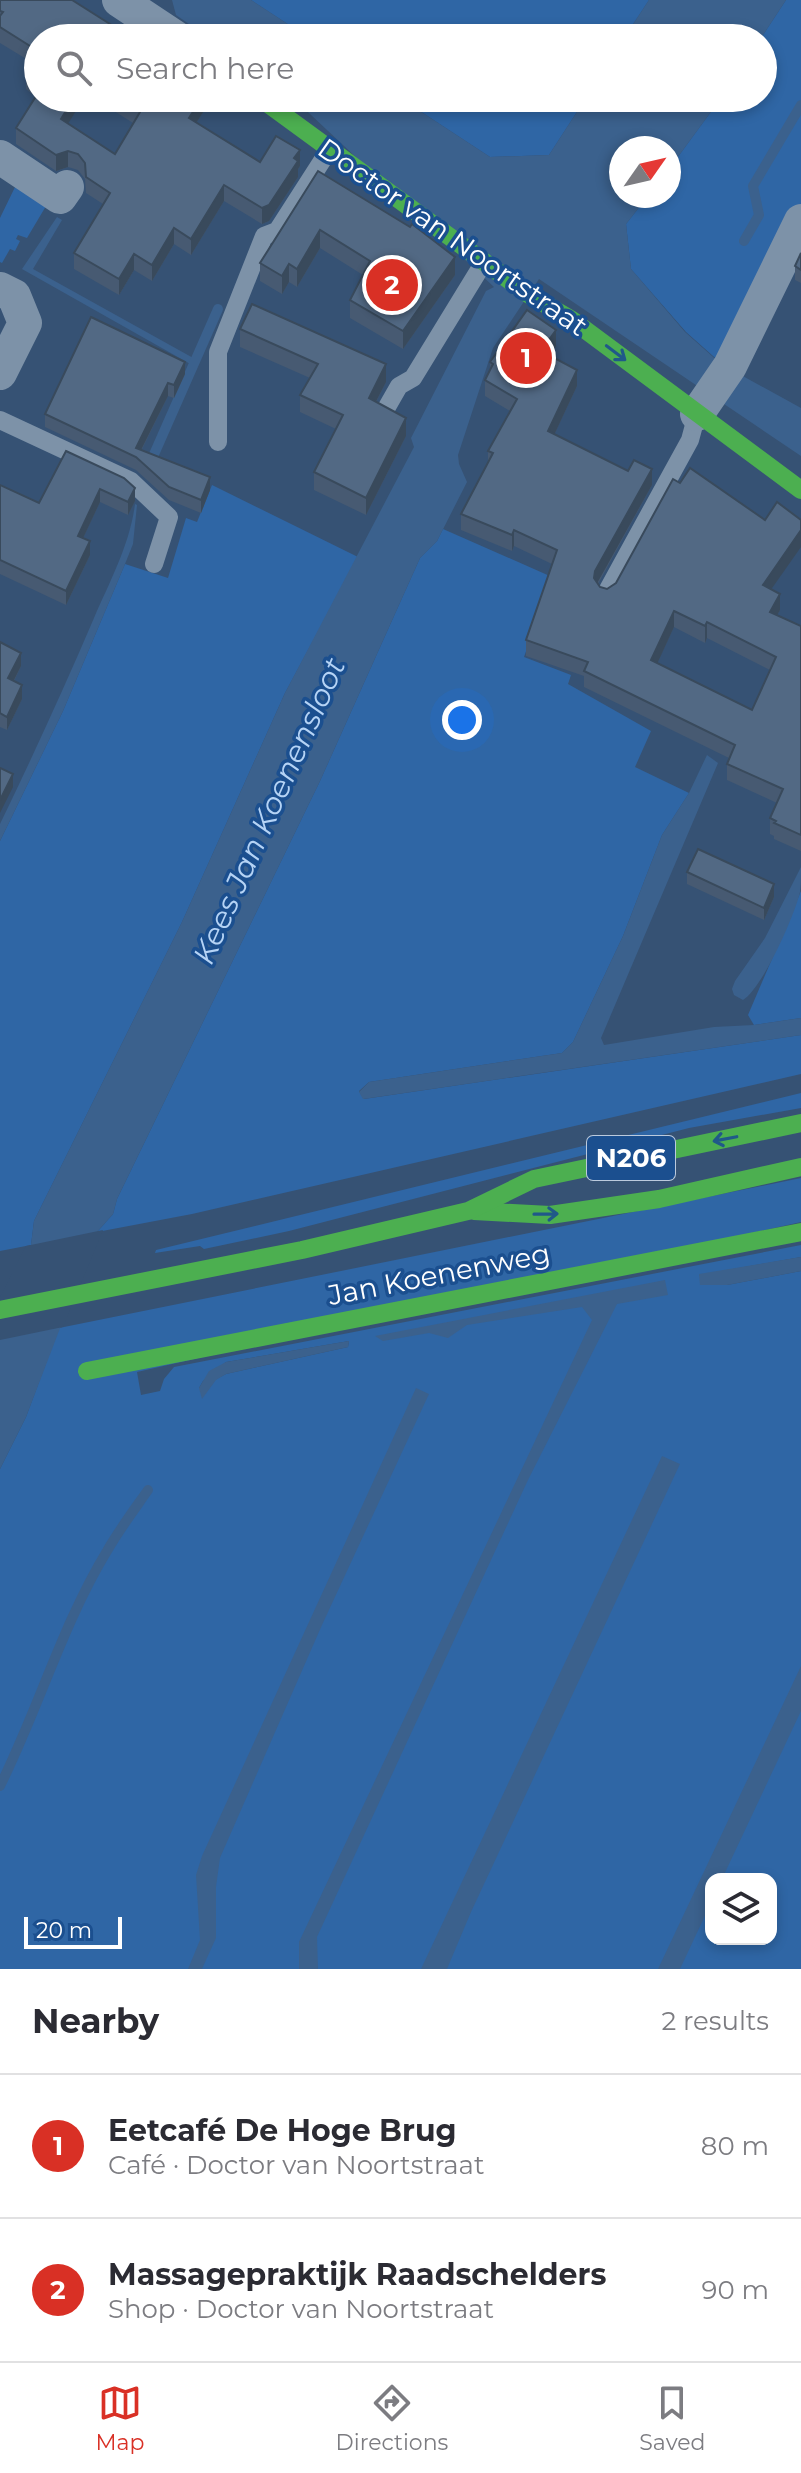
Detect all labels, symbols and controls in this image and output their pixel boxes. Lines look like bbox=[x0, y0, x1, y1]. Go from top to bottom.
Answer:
search box bbox=[24, 24, 777, 112]
icon: search bbox=[52, 46, 96, 90]
text: Search here bbox=[116, 50, 294, 87]
street label: Doctor van Noortstraat bbox=[312, 131, 594, 343]
north arrow bbox=[609, 136, 681, 208]
pin: 2 bbox=[366, 255, 418, 315]
pin: 1 bbox=[500, 328, 552, 388]
one-way arrow bbox=[604, 345, 626, 362]
water label: Kees Jan Koenensloot bbox=[185, 652, 353, 970]
your location bbox=[442, 700, 482, 740]
one-way arrow bbox=[712, 1132, 738, 1147]
road number: N206 bbox=[587, 1136, 675, 1180]
one-way arrow bbox=[532, 1206, 559, 1222]
street label: Jan Koenenweg bbox=[324, 1236, 553, 1312]
map controls bbox=[705, 1873, 777, 1945]
button: layers bbox=[705, 1873, 777, 1945]
scale bar bbox=[24, 1913, 122, 1949]
text: 20 m bbox=[36, 1917, 92, 1944]
text: Nearby bbox=[32, 2000, 159, 2042]
text: 2 results bbox=[661, 2005, 769, 2037]
text: Eetcafé De Hoge Brug bbox=[108, 2112, 457, 2149]
text: 1 bbox=[53, 2130, 63, 2162]
text: 80 m bbox=[701, 2130, 769, 2162]
text: Café · Doctor van Noortstraat bbox=[108, 2149, 485, 2181]
text: Massagepraktijk Raadschelders bbox=[108, 2256, 606, 2293]
text: 2 bbox=[50, 2274, 66, 2306]
text: 90 m bbox=[702, 2274, 769, 2306]
text: Shop · Doctor van Noortstraat bbox=[108, 2293, 494, 2325]
tab: Map bbox=[96, 2381, 144, 2456]
tab: Directions bbox=[336, 2381, 448, 2456]
tab: Saved bbox=[639, 2381, 705, 2456]

